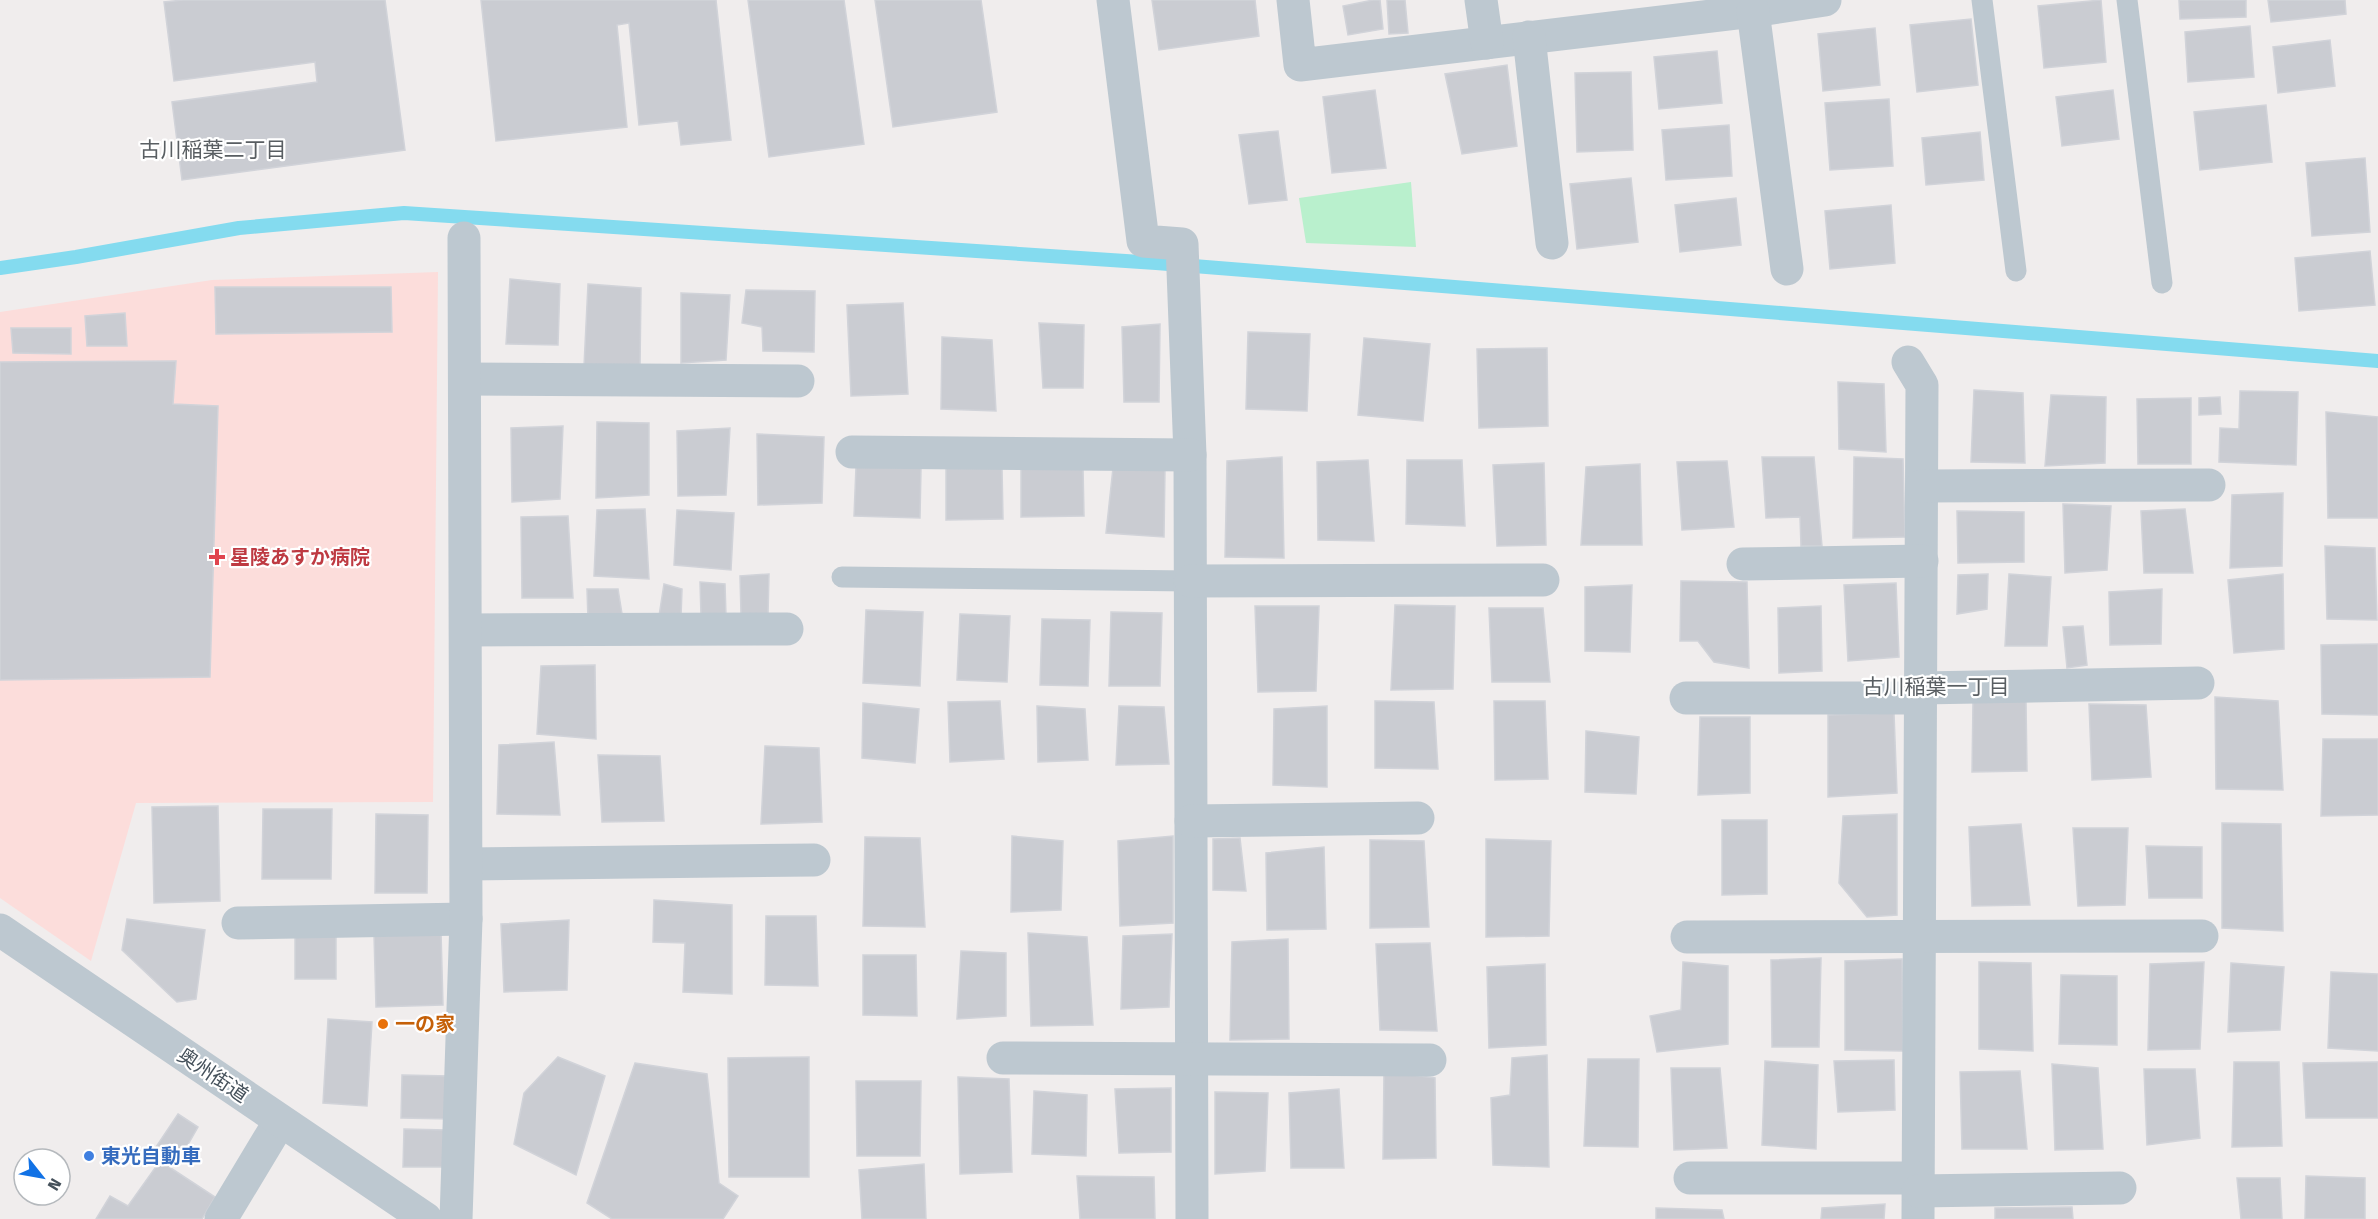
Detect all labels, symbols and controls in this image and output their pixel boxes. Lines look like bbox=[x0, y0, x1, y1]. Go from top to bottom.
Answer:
district label: 古川稲葉二丁目 bbox=[140, 137, 287, 163]
place label: 星陵あすか病院 bbox=[230, 545, 370, 569]
marker: 星陵あすか病院 bbox=[208, 548, 226, 566]
district label: 古川稲葉一丁目 bbox=[1863, 674, 2010, 700]
place label: 一の家 bbox=[395, 1012, 455, 1036]
marker: 一の家 bbox=[376, 1017, 390, 1031]
street label: 奥州街道 bbox=[173, 1043, 253, 1107]
place label: 東光自動車 bbox=[101, 1144, 201, 1168]
north arrow bbox=[12, 1147, 72, 1207]
marker: 東光自動車 bbox=[82, 1149, 96, 1163]
text: N bbox=[44, 1175, 65, 1194]

